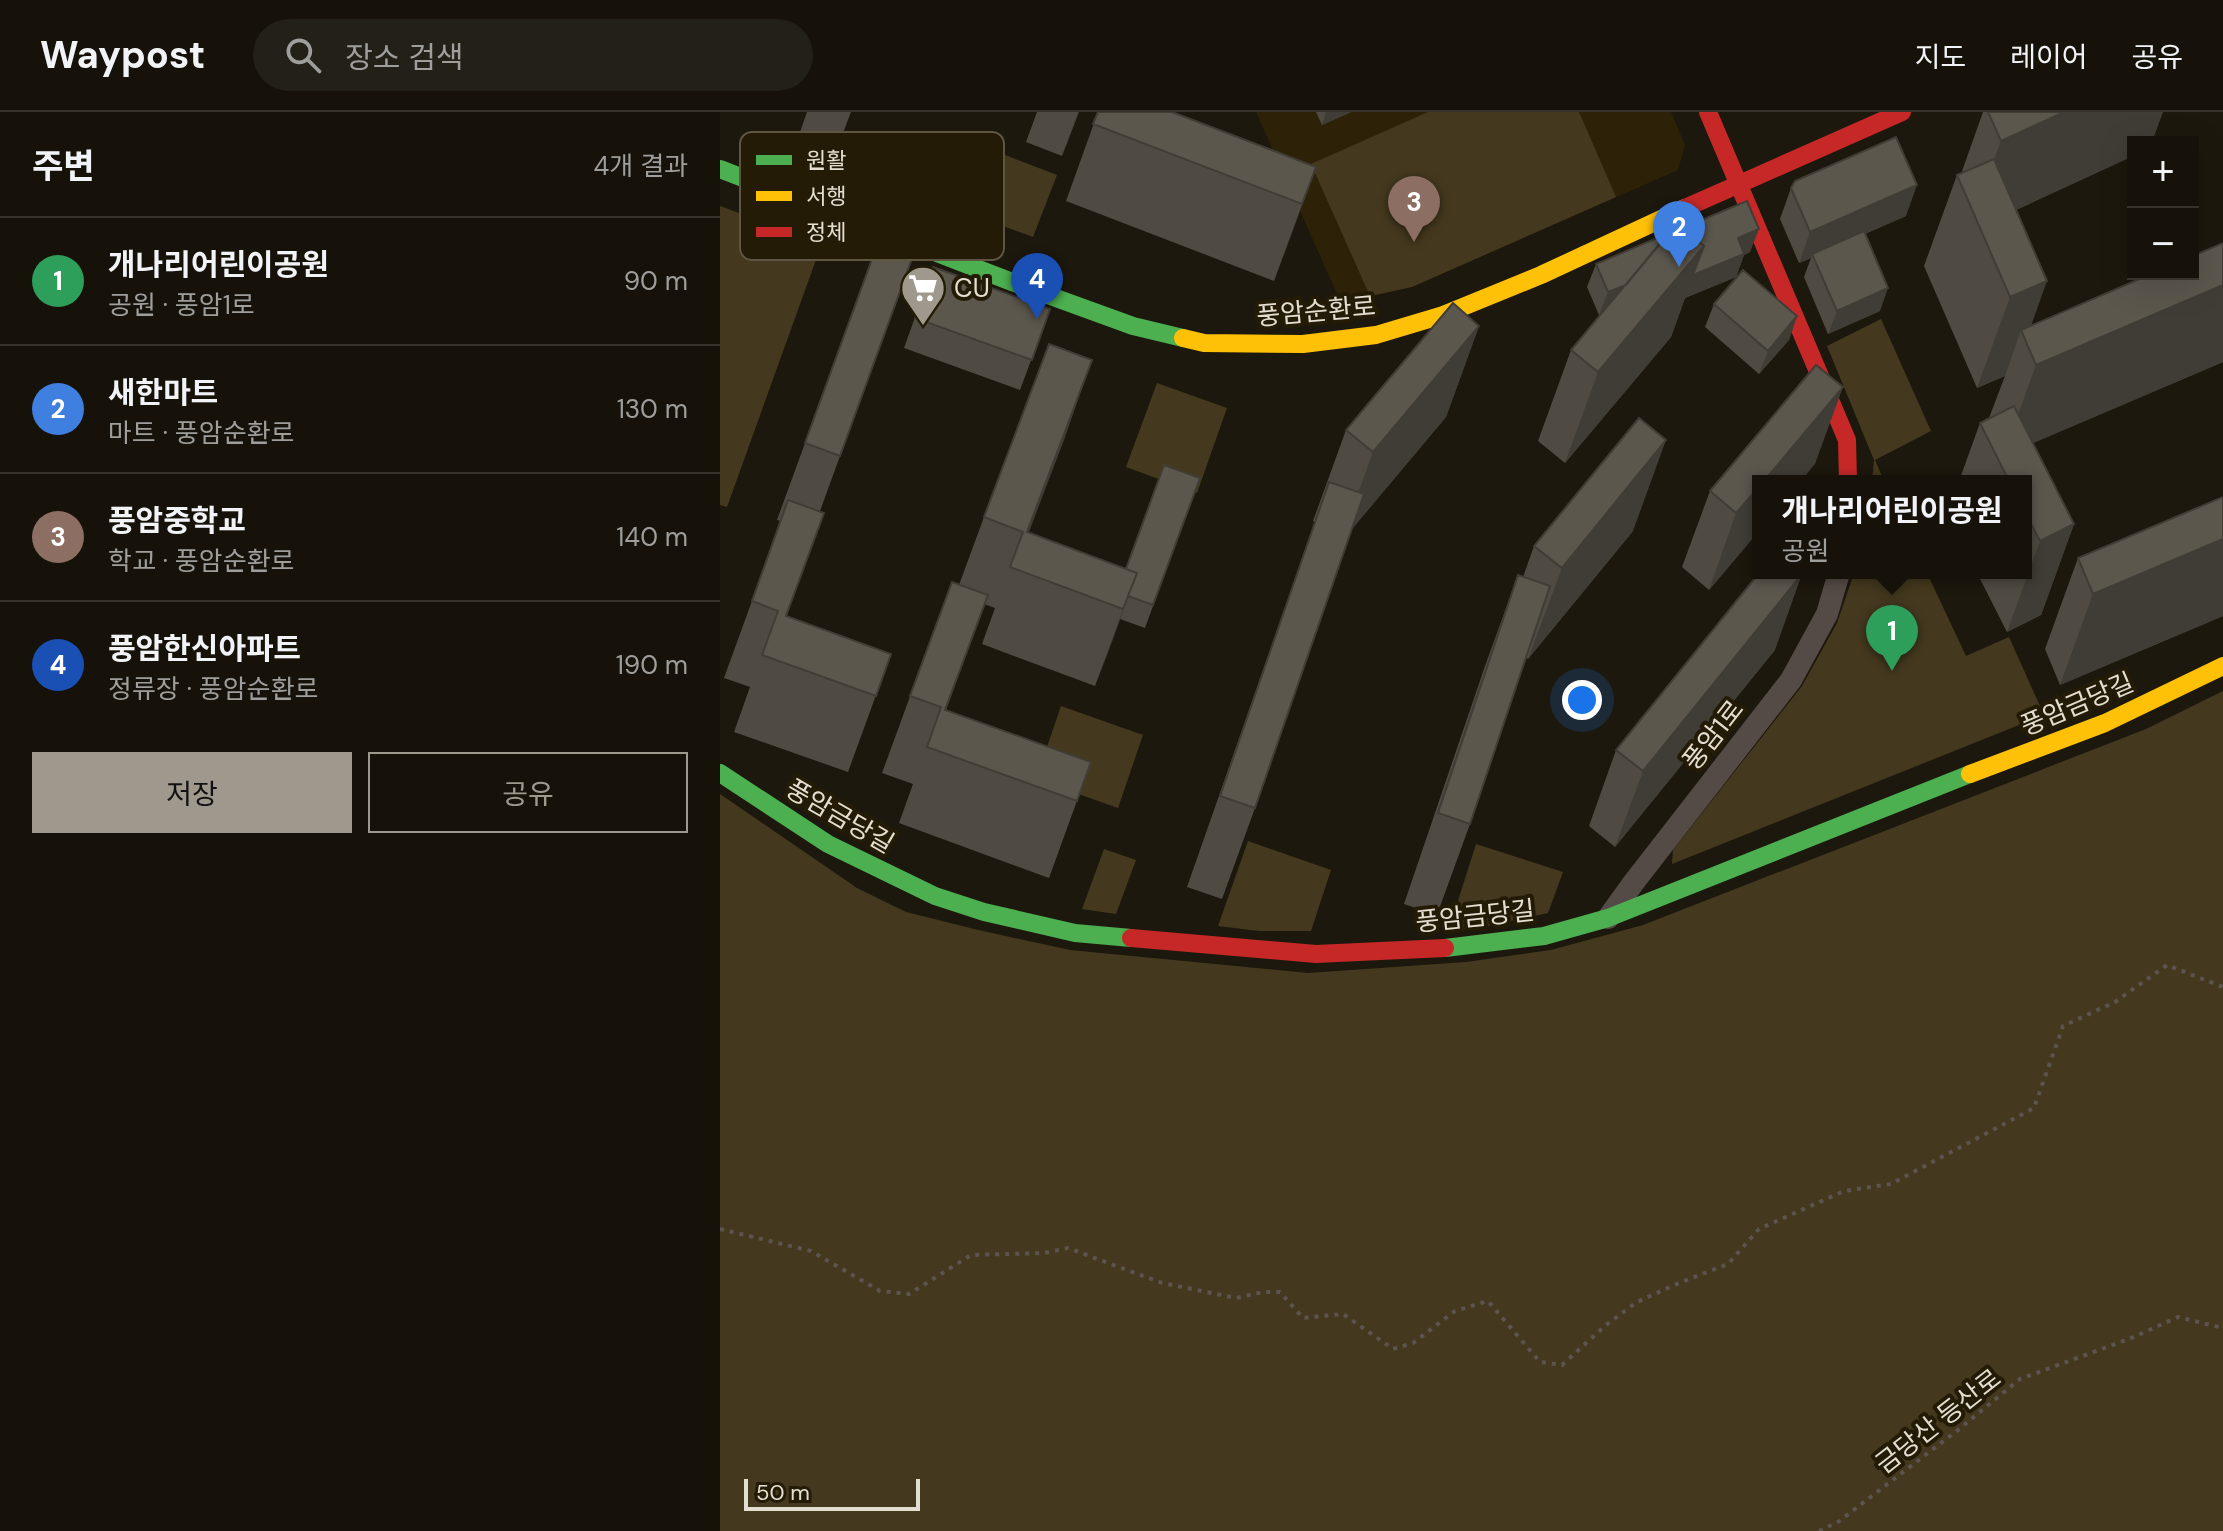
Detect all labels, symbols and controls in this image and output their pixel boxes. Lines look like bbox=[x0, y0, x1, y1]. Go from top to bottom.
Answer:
search box bbox=[253, 19, 813, 91]
text: Waypost bbox=[40, 30, 205, 80]
icon: search bbox=[281, 33, 325, 77]
text: 장소 검색 bbox=[345, 38, 464, 77]
text: 지도 bbox=[1915, 39, 1966, 76]
text: 레이어 bbox=[2010, 39, 2087, 76]
text: 공유 bbox=[2131, 39, 2183, 76]
legend bbox=[740, 132, 1004, 260]
map controls bbox=[2127, 136, 2199, 280]
button: + bbox=[2127, 136, 2199, 208]
text: 주변 bbox=[32, 144, 95, 189]
text: 원활 bbox=[806, 146, 846, 175]
text: 4개 결과 bbox=[594, 149, 688, 183]
pin: 3 bbox=[1388, 176, 1440, 242]
text: 서행 bbox=[806, 182, 846, 211]
pin: 2 bbox=[1653, 201, 1705, 267]
button: − bbox=[2127, 208, 2199, 280]
text: 정체 bbox=[806, 218, 846, 247]
text: 개나리어린이공원 bbox=[108, 245, 329, 284]
pin: 4 bbox=[1011, 253, 1063, 319]
text: 1 bbox=[53, 264, 63, 298]
text: 90 m bbox=[624, 264, 688, 298]
supermarket icon: CU bbox=[899, 264, 947, 327]
place label: CU bbox=[954, 271, 990, 305]
text: 공원 · 풍암1로 bbox=[108, 288, 255, 322]
street label: 풍암순환로 bbox=[1255, 289, 1377, 333]
text: 새한마트 bbox=[108, 373, 218, 412]
text: 2 bbox=[50, 392, 66, 426]
text: 130 m bbox=[617, 392, 688, 426]
text: 마트 · 풍암순환로 bbox=[108, 416, 294, 450]
popup bbox=[1752, 475, 2032, 579]
text: 개나리어린이공원 bbox=[1782, 491, 2002, 530]
text: 풍암중학교 bbox=[108, 501, 246, 540]
text: 3 bbox=[50, 520, 66, 554]
text: 140 m bbox=[616, 520, 688, 554]
text: 공원 bbox=[1782, 534, 1829, 568]
text: 학교 · 풍암순환로 bbox=[108, 544, 294, 578]
pin: 1 bbox=[1866, 605, 1918, 671]
text: 풍암한신아파트 bbox=[108, 629, 301, 668]
text: 4 bbox=[50, 648, 66, 682]
text: 190 m bbox=[616, 648, 688, 682]
street label: 풍암금당길 bbox=[2015, 665, 2139, 743]
text: 정류장 · 풍암순환로 bbox=[108, 672, 318, 706]
your location bbox=[1562, 680, 1602, 720]
street label: 풍암1로 bbox=[1675, 693, 1751, 777]
button: 저장 bbox=[32, 752, 352, 833]
button: 공유 bbox=[368, 752, 688, 833]
street label: 풍암금당길 bbox=[780, 771, 900, 861]
street label: 풍암금당길 bbox=[1414, 893, 1536, 939]
street label: 금당산 등산로 bbox=[1868, 1361, 2008, 1481]
scale bar bbox=[744, 1475, 920, 1511]
text: 50 m bbox=[756, 1478, 810, 1507]

